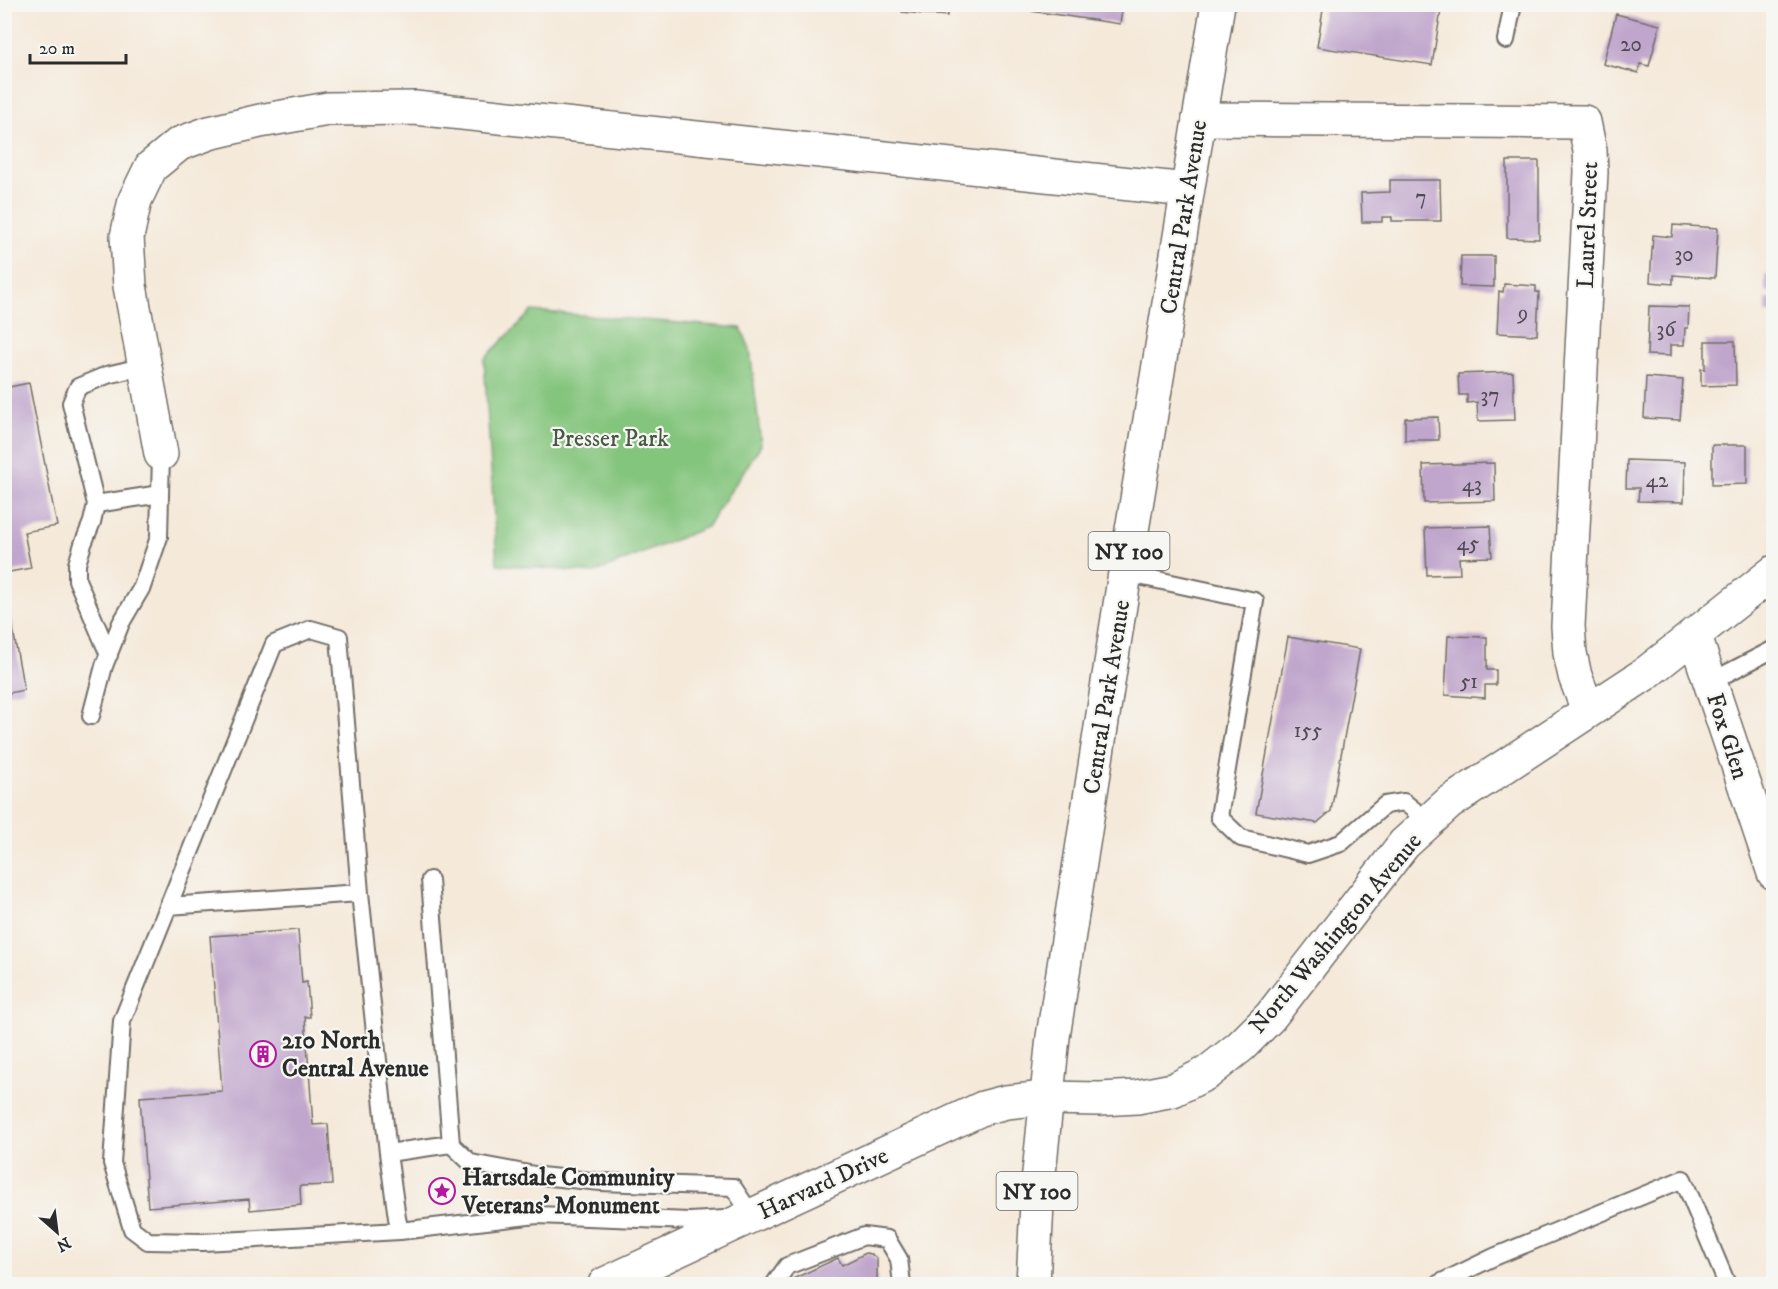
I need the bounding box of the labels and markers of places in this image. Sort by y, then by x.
place label: 210 North Central Avenue [282,1026,429,1084]
building icon: 210 North Central Avenue [248,1039,278,1069]
place label: Hartsdale Community Veterans' Monument [461,1163,675,1221]
place icon: Hartsdale Community Veterans' Monument [427,1176,457,1206]

